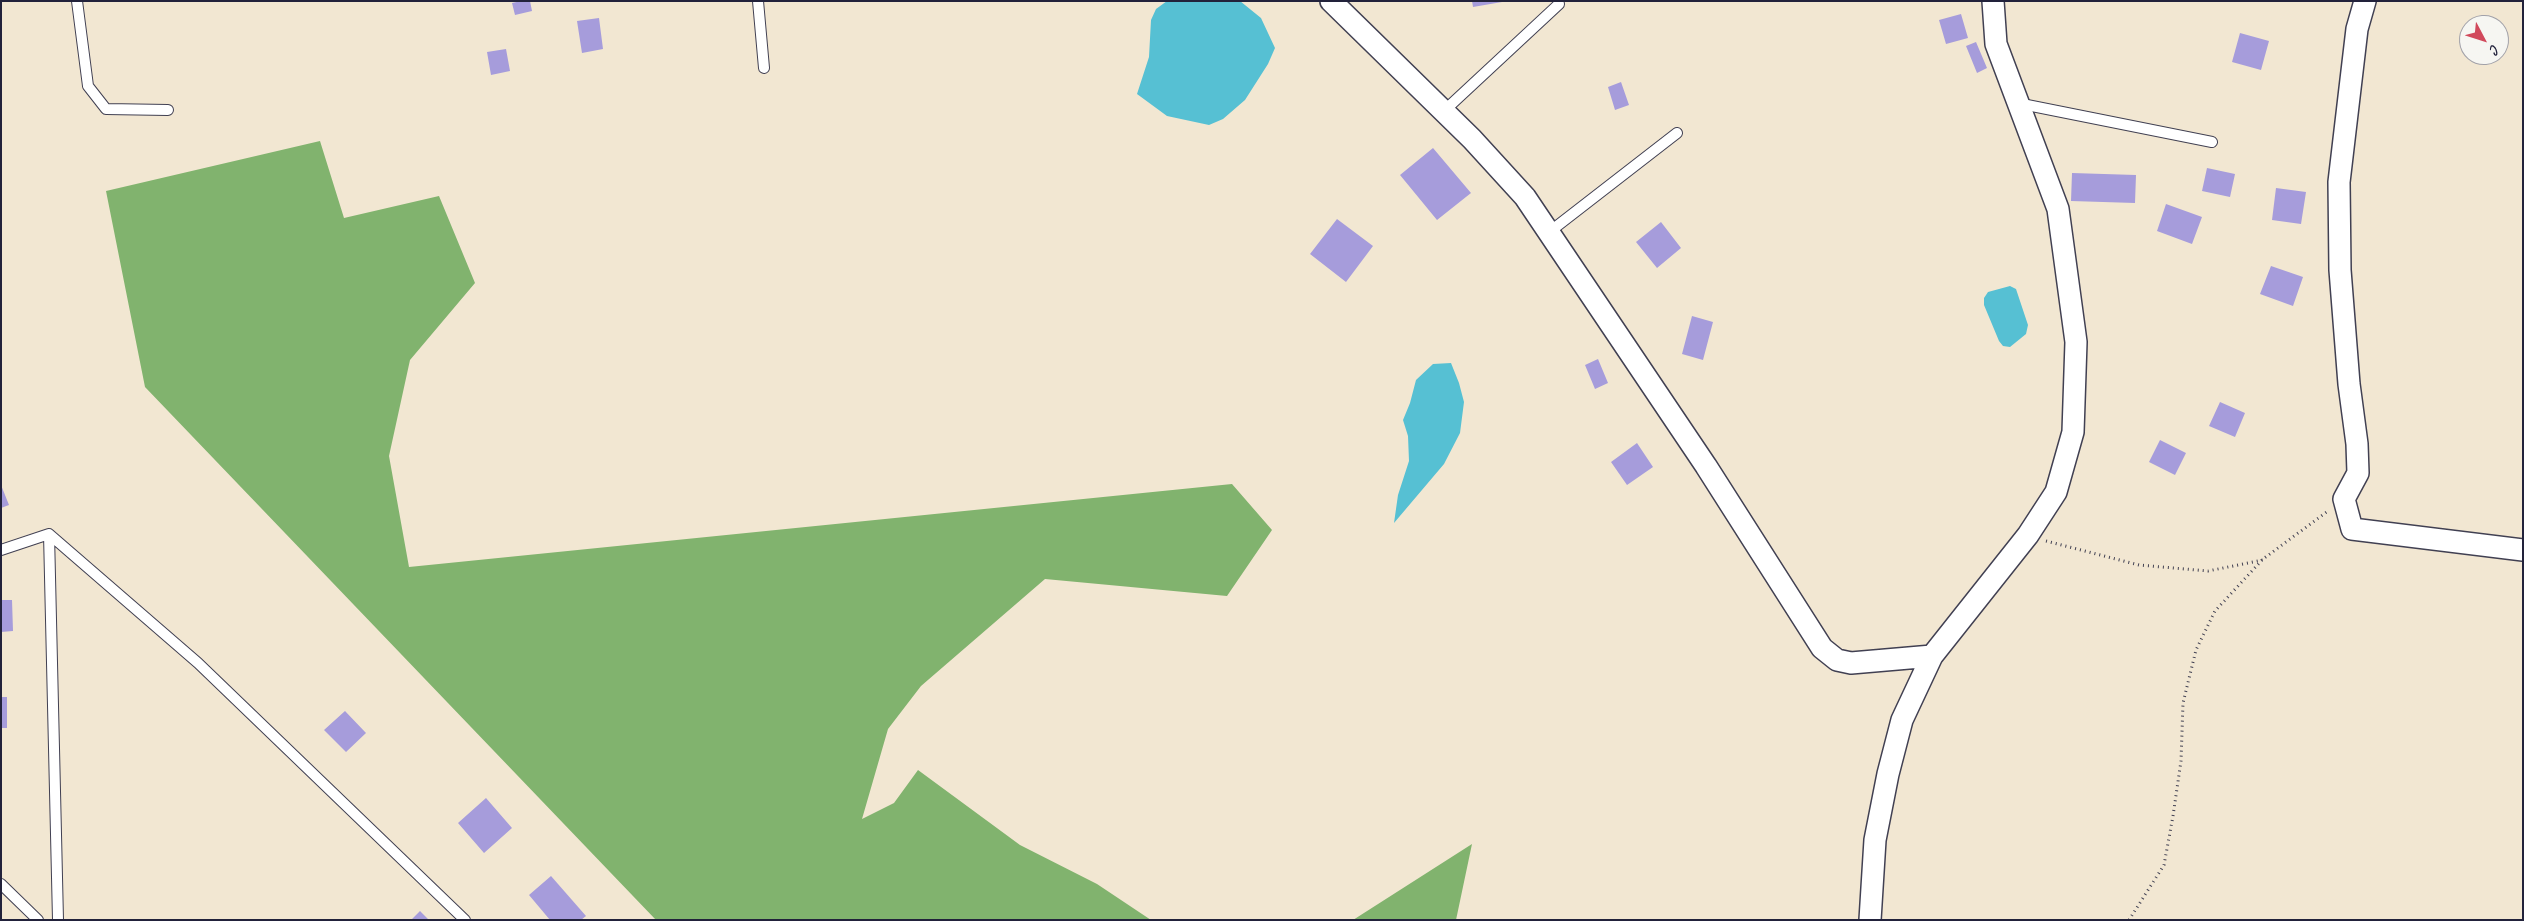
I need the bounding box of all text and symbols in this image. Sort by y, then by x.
north arrow [2459,15,2509,65]
text: С [2486,41,2504,57]

